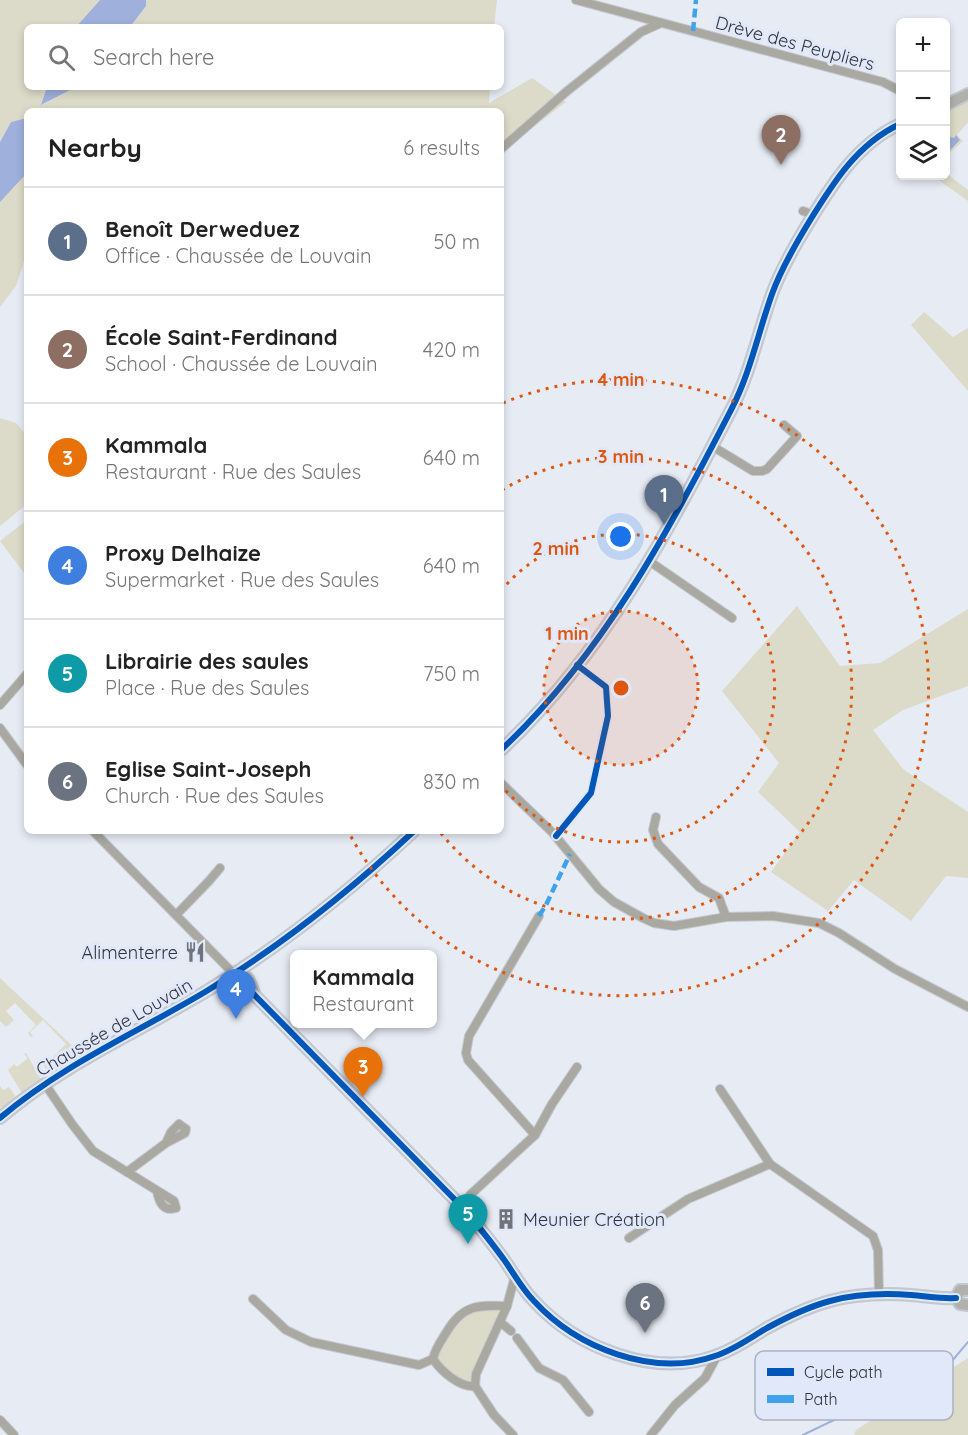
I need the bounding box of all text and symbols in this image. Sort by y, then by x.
street label: Drève des Peupliers [713,11,877,75]
map controls [896,18,950,180]
button: + [896,18,950,72]
search box [24,24,504,90]
icon: search [45,41,78,74]
text: Search here [93,43,214,71]
button: − [896,72,950,126]
pin: 2 [762,116,800,165]
button: layers [896,126,950,180]
text: Nearby [48,131,142,164]
text: 6 results [403,135,480,160]
text: Benoît Derweduez [105,215,300,243]
text: 1 [64,229,71,254]
text: 50 m [434,229,480,254]
text: Office · Chaussée de Louvain [105,243,371,268]
text: École Saint-Ferdinand [105,323,338,351]
text: 2 [62,337,73,362]
text: 420 m [423,337,480,362]
text: School · Chaussée de Louvain [105,351,378,376]
text: 4 min [597,368,645,391]
text: Kammala [105,431,207,459]
text: 3 [62,445,73,470]
text: 640 m [423,445,480,470]
text: 3 min [598,445,644,468]
text: Restaurant · Rue des Saules [105,459,361,484]
pin: 1 [644,476,684,525]
your location [606,522,635,551]
text: 2 min [533,537,579,560]
text: Proxy Delhaize [105,539,261,567]
text: 4 [62,553,73,578]
text: 640 m [423,553,480,578]
text: Supermarket · Rue des Saules [105,567,379,592]
text: 1 min [545,622,589,645]
text: Librairie des saules [105,647,309,675]
text: 5 [62,661,73,686]
text: 750 m [423,661,480,686]
text: Place · Rue des Saules [105,675,309,700]
centre of rings [611,678,631,698]
text: Eglise Saint-Joseph [105,755,311,783]
text: 6 [62,769,73,794]
text: 830 m [423,769,480,794]
text: Church · Rue des Saules [105,783,324,808]
restaurant icon: Alimenterre [183,940,207,964]
place label: Alimenterre [82,941,178,964]
popup [290,950,437,1028]
text: Kammala [312,963,415,991]
pin: 4 [216,970,256,1019]
street label: Chaussée de Louvain [32,973,196,1081]
text: Restaurant [312,991,414,1016]
pin: 3 [344,1048,382,1097]
pin: 5 [448,1194,488,1244]
building icon: Meunier Création [494,1207,518,1231]
place label: Meunier Création [523,1208,665,1231]
pin: 6 [626,1284,664,1333]
legend [755,1351,953,1420]
text: Cycle path [804,1362,883,1382]
text: Path [804,1389,838,1409]

